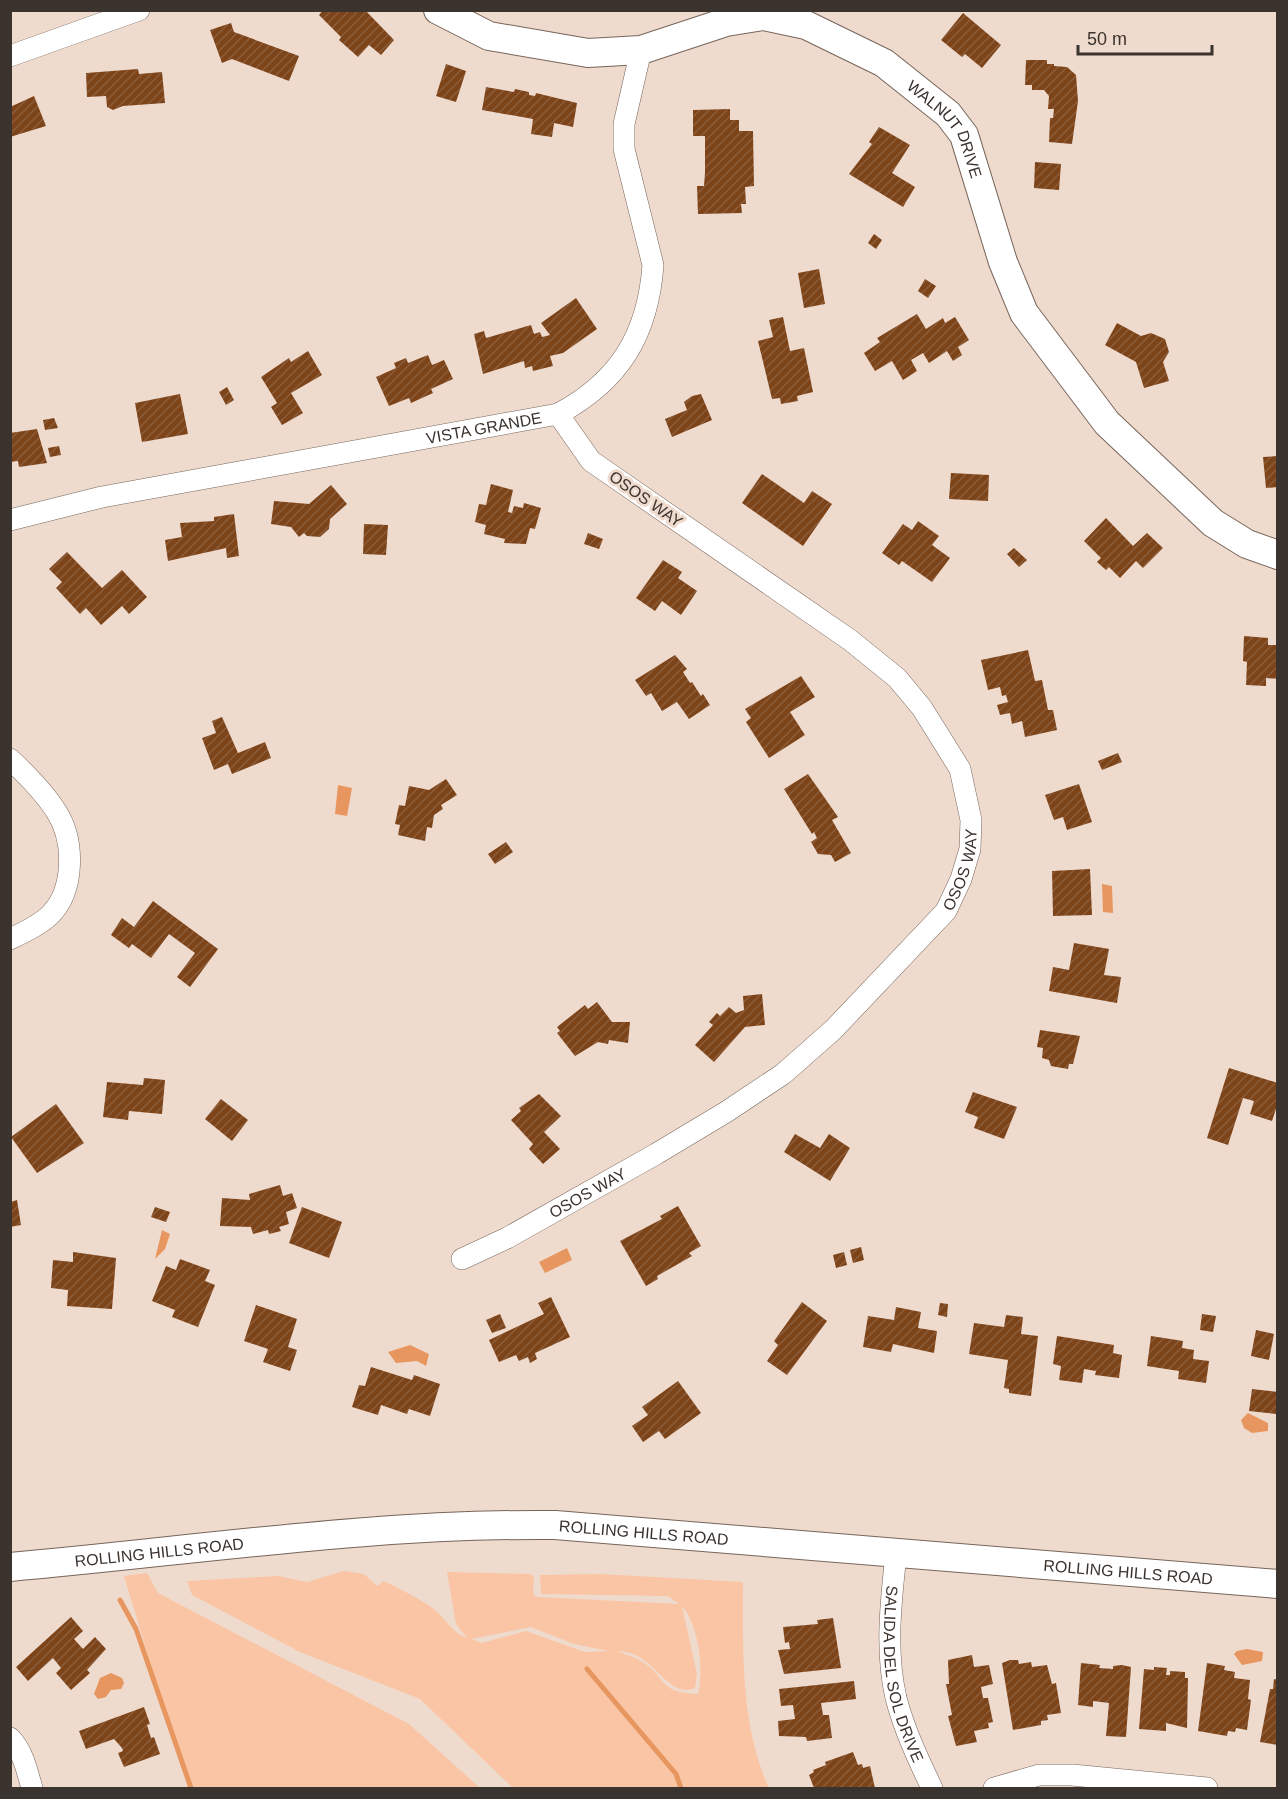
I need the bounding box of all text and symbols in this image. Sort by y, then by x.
scale bar [1078,18,1212,56]
text: 50 m [1087,29,1127,49]
street label: WALNUT DRIVE [904,77,985,180]
street label: VISTA GRANDE [425,409,543,446]
street label: OSOS WAY [606,468,686,531]
street label: OSOS WAY [939,828,979,913]
street label: OSOS WAY [546,1164,629,1221]
street label: ROLLING HILLS ROAD [558,1517,729,1548]
street label: ROLLING HILLS ROAD [74,1535,245,1569]
street label: ROLLING HILLS ROAD [1043,1556,1214,1587]
street label: SALIDA DEL SOL DRIVE [881,1585,927,1765]

